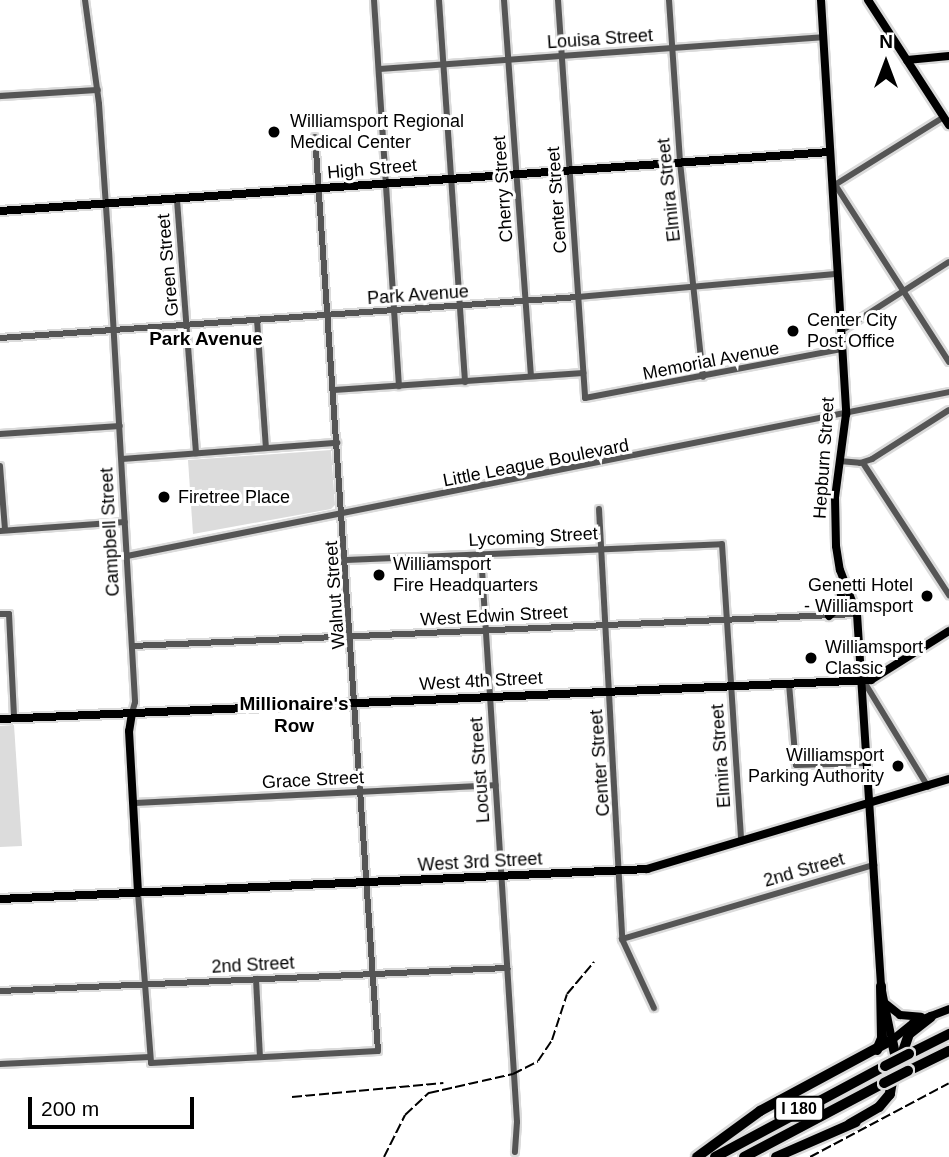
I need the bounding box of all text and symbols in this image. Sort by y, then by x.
street label: Louisa Street [546,25,654,53]
north arrow [851,28,921,98]
text: N [879,31,893,52]
place label: Williamsport Regional Medical Center [290,111,464,154]
marker: Williamsport Regional Medical Center [264,122,284,142]
street label: Cherry Street [488,135,518,243]
street label: Elmira Street [653,137,685,243]
street label: Center Street [542,146,572,254]
street label: High Street [326,154,418,184]
street label: Green Street [153,213,183,317]
street label: Park Avenue [366,281,470,309]
place label: Center City Post Office [807,310,897,352]
marker: Center City Post Office [785,323,801,339]
district label: Park Avenue [149,328,263,350]
street label: Memorial Avenue [640,337,782,385]
street label: Hepburn Street [809,396,839,520]
street label: Little League Boulevard [441,434,631,492]
street label: Campbell Street [96,467,124,597]
place label: Firetree Place [178,486,290,508]
marker: Firetree Place [156,489,172,505]
street label: Lycoming Street [468,523,598,551]
street label: Walnut Street [320,540,350,650]
place label: Williamsport Fire Headquarters [393,554,538,596]
marker: Williamsport Fire Headquarters [371,567,387,583]
place label: Genetti Hotel - Williamsport [804,575,913,618]
marker: Genetti Hotel - Williamsport [919,588,935,604]
street label: West Edwin Street [420,601,568,631]
place label: Williamsport Classic [825,637,923,680]
marker: Williamsport Classic [803,650,819,666]
street label: West 4th Street [419,667,543,695]
district label: Millionaire's Row [239,693,349,737]
street label: Elmira Street [707,703,735,809]
street label: Center Street [585,709,615,817]
street label: Locust Street [466,716,494,824]
place label: Williamsport Parking Authority [747,745,884,788]
marker: Williamsport Parking Authority [890,758,906,774]
street label: Grace Street [261,767,365,793]
street label: West 3rd Street [417,848,543,876]
street label: 2nd Street [761,848,847,892]
street label: 2nd Street [211,952,295,978]
scale bar [32,1084,198,1128]
road number: I 180 [773,1096,825,1121]
text: 200 m [41,1097,99,1120]

